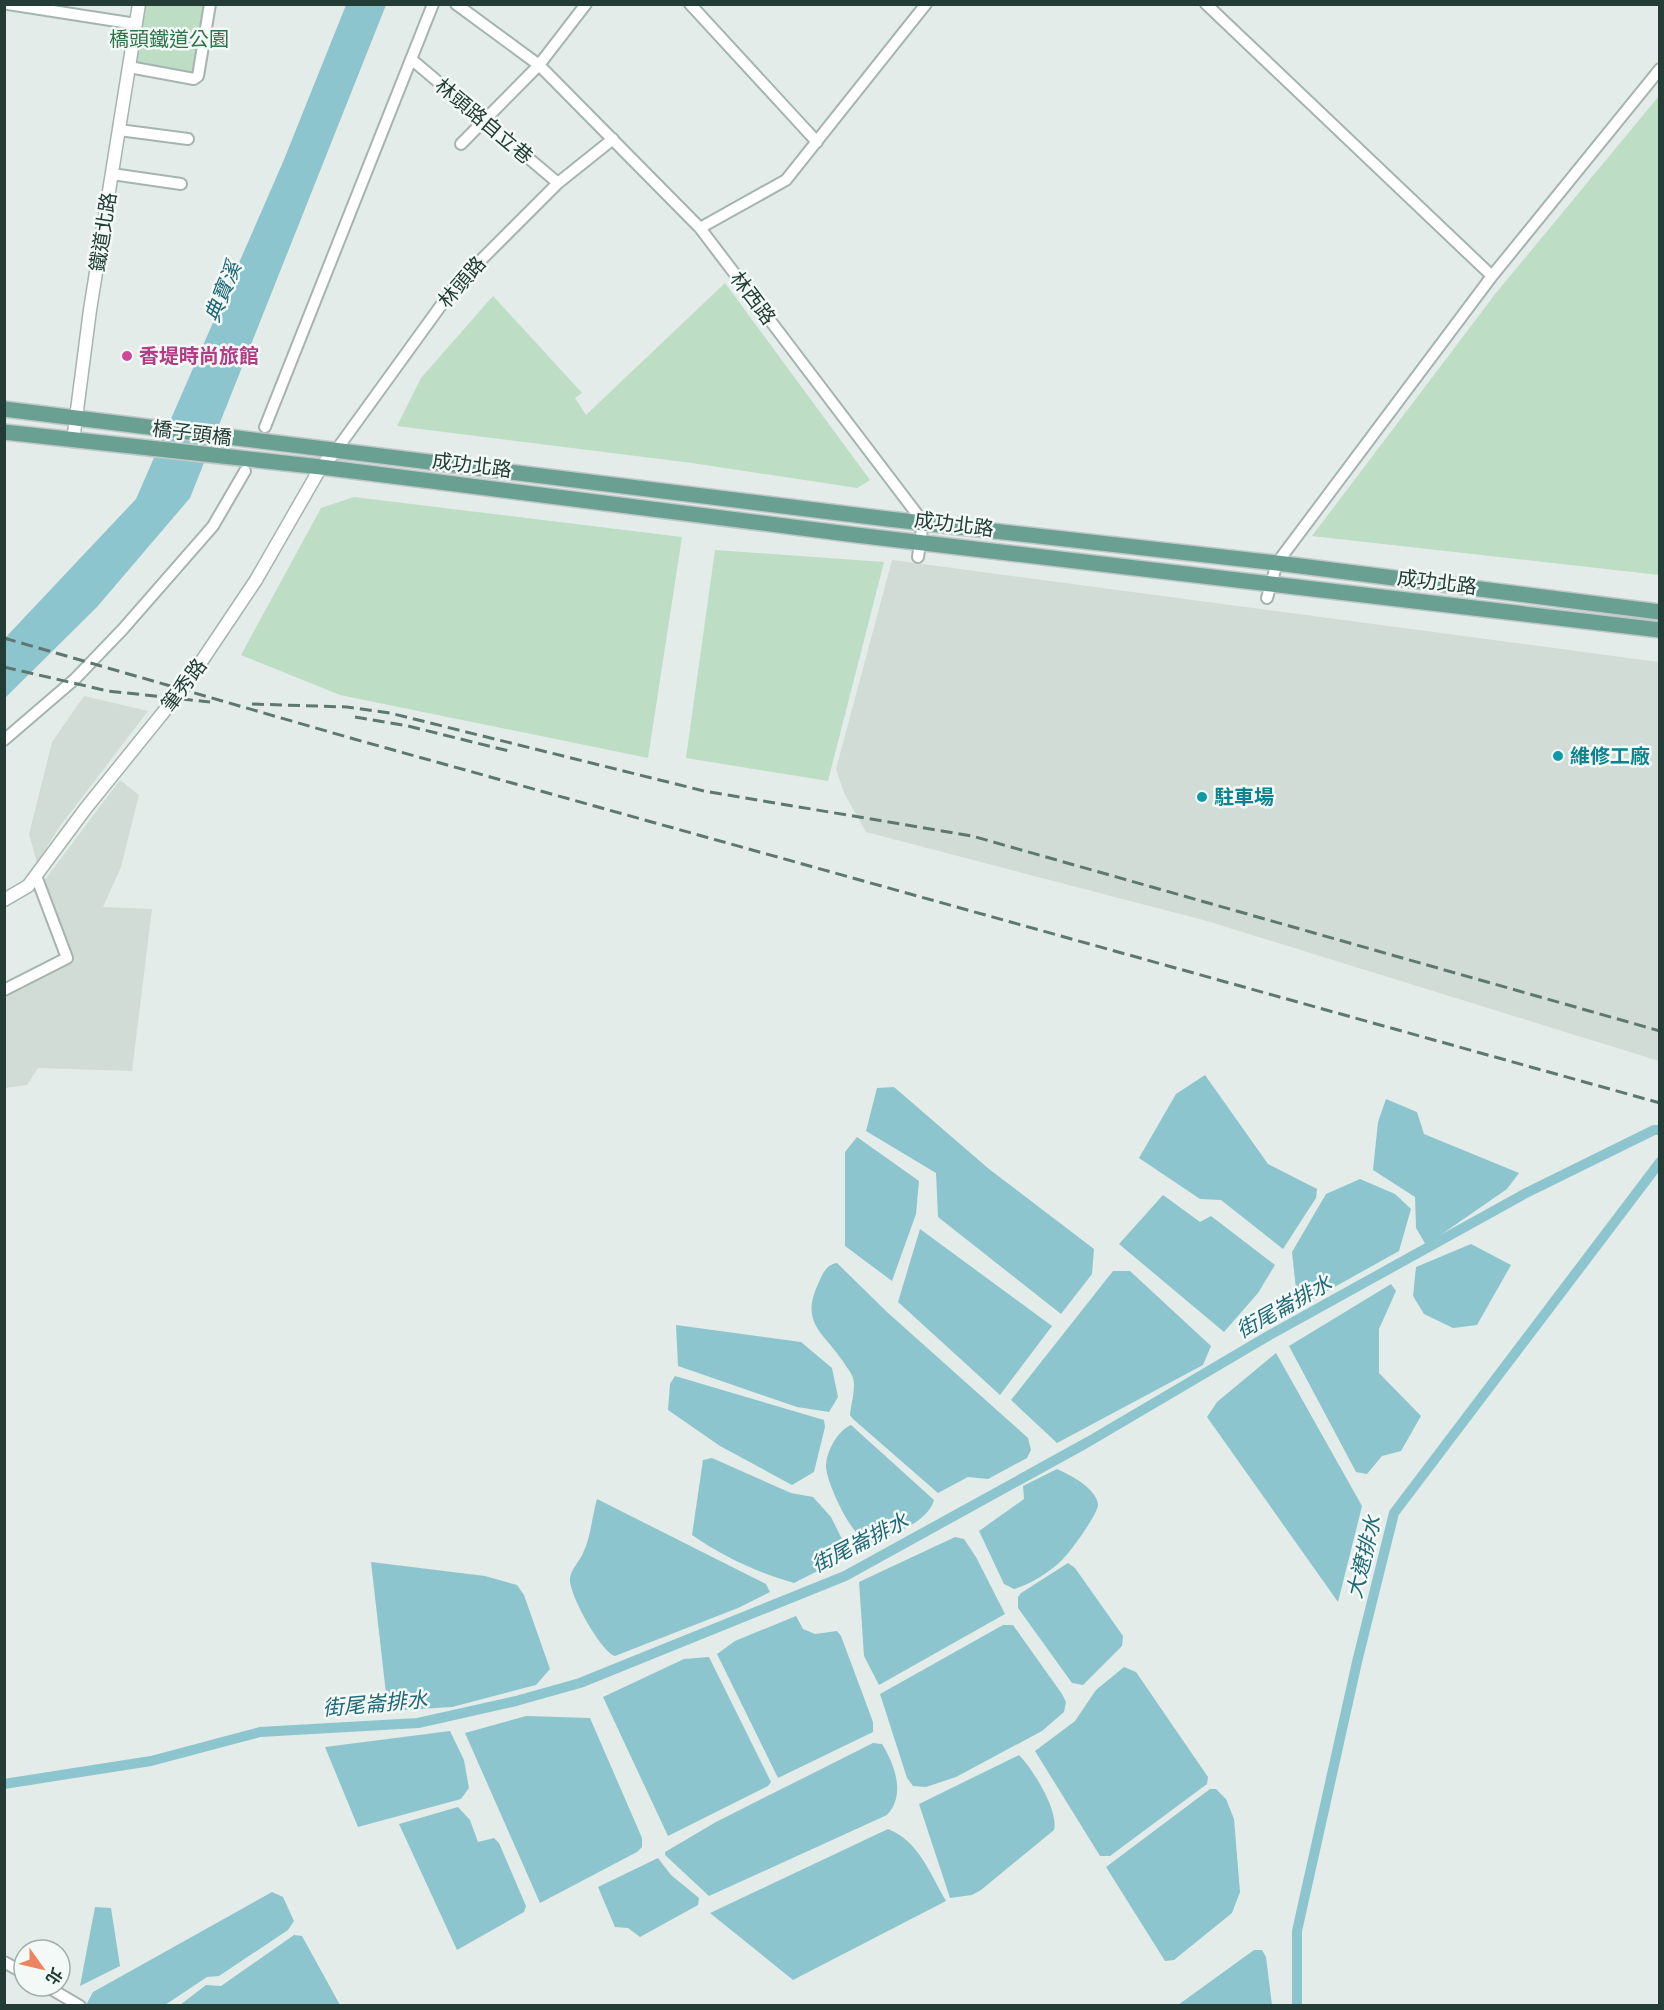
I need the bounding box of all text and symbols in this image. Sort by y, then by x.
park label: 橋頭鐵道公園 [109,26,229,52]
street label: 林頭路自立巷 [430,72,538,170]
street label: 鐵道北路 [84,190,122,274]
street label: 林頭路 [433,251,491,313]
water label: 典寶溪 [198,255,248,326]
street label: 林西路 [725,266,781,330]
place label: 香堤時尚旅館 [139,343,259,369]
marker: 香堤時尚旅館 [120,349,134,363]
street label: 橋子頭橋 [151,415,233,451]
street label: 成功北路 [431,447,513,483]
street label: 成功北路 [913,506,995,542]
street label: 成功北路 [1396,564,1478,600]
street label: 筆秀路 [156,653,212,717]
place label: 維修工廠 [1570,743,1650,769]
marker: 維修工廠 [1551,749,1565,763]
place label: 駐車場 [1214,784,1274,810]
marker: 駐車場 [1195,790,1209,804]
water label: 街尾崙排水 [1231,1269,1337,1344]
water label: 街尾崙排水 [807,1506,914,1578]
water label: 大遼排水 [1340,1512,1387,1601]
water label: 街尾崙排水 [321,1685,429,1722]
north arrow [12,1938,72,1998]
text: 北 [41,1964,67,1989]

